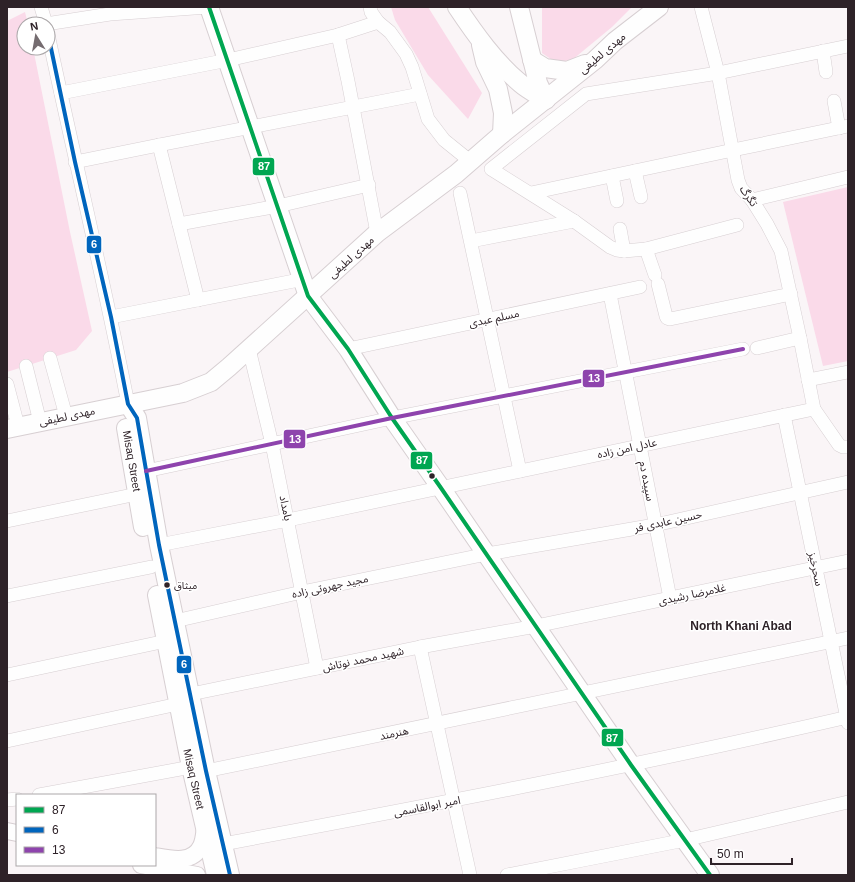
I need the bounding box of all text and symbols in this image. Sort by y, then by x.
north arrow [16,16,56,56]
text: N [29,20,39,33]
street label: مهدی لطیفی [576,30,629,77]
line badge: 87 [252,157,275,176]
text: 87 [258,160,270,172]
street label: تگرگ [737,183,760,209]
street label: مهدی لطیفی [326,233,377,281]
line badge: 6 [86,235,102,254]
text: 6 [91,238,97,250]
street label: مسلم عبدی [468,307,521,332]
line badge: 13 [582,369,605,388]
text: 13 [588,372,600,384]
street label: مهدی لطیفی [38,404,97,429]
line badge: 13 [283,429,306,449]
street label: Misaq Street [121,430,143,492]
text: 13 [289,433,301,445]
street label: عادل امن زاده [596,436,658,461]
line badge: 87 [410,451,433,470]
text: 87 [416,454,428,466]
street label: سپیده دم [635,460,657,503]
unlabelled marker [427,471,437,481]
street label: بامداد [276,494,295,522]
street label: حسین عابدی‌ فر [632,508,704,535]
street label: سحرخیز [805,550,826,588]
street label: مجید جهروتی زاده [291,572,370,601]
marker: میثاق [162,580,172,590]
place label: میثاق [174,580,197,591]
street label: غلامرضا رشیدی [657,581,728,608]
district label: North Khani Abad [690,619,792,633]
street label: شهید محمد نوتاش [321,644,406,675]
line badge: 6 [176,655,192,674]
text: 6 [181,658,187,670]
street label: هنرمند [378,724,410,743]
line badge: 87 [601,728,624,747]
text: 87 [606,732,618,744]
street label: Misaq Street [181,748,207,810]
legend [16,794,156,866]
street label: امیر ابوالقاسمی [393,794,462,819]
text: 87 [52,803,66,817]
text: 6 [52,823,59,837]
scale bar [711,840,792,866]
text: 13 [52,843,66,857]
text: 50 m [717,847,744,861]

